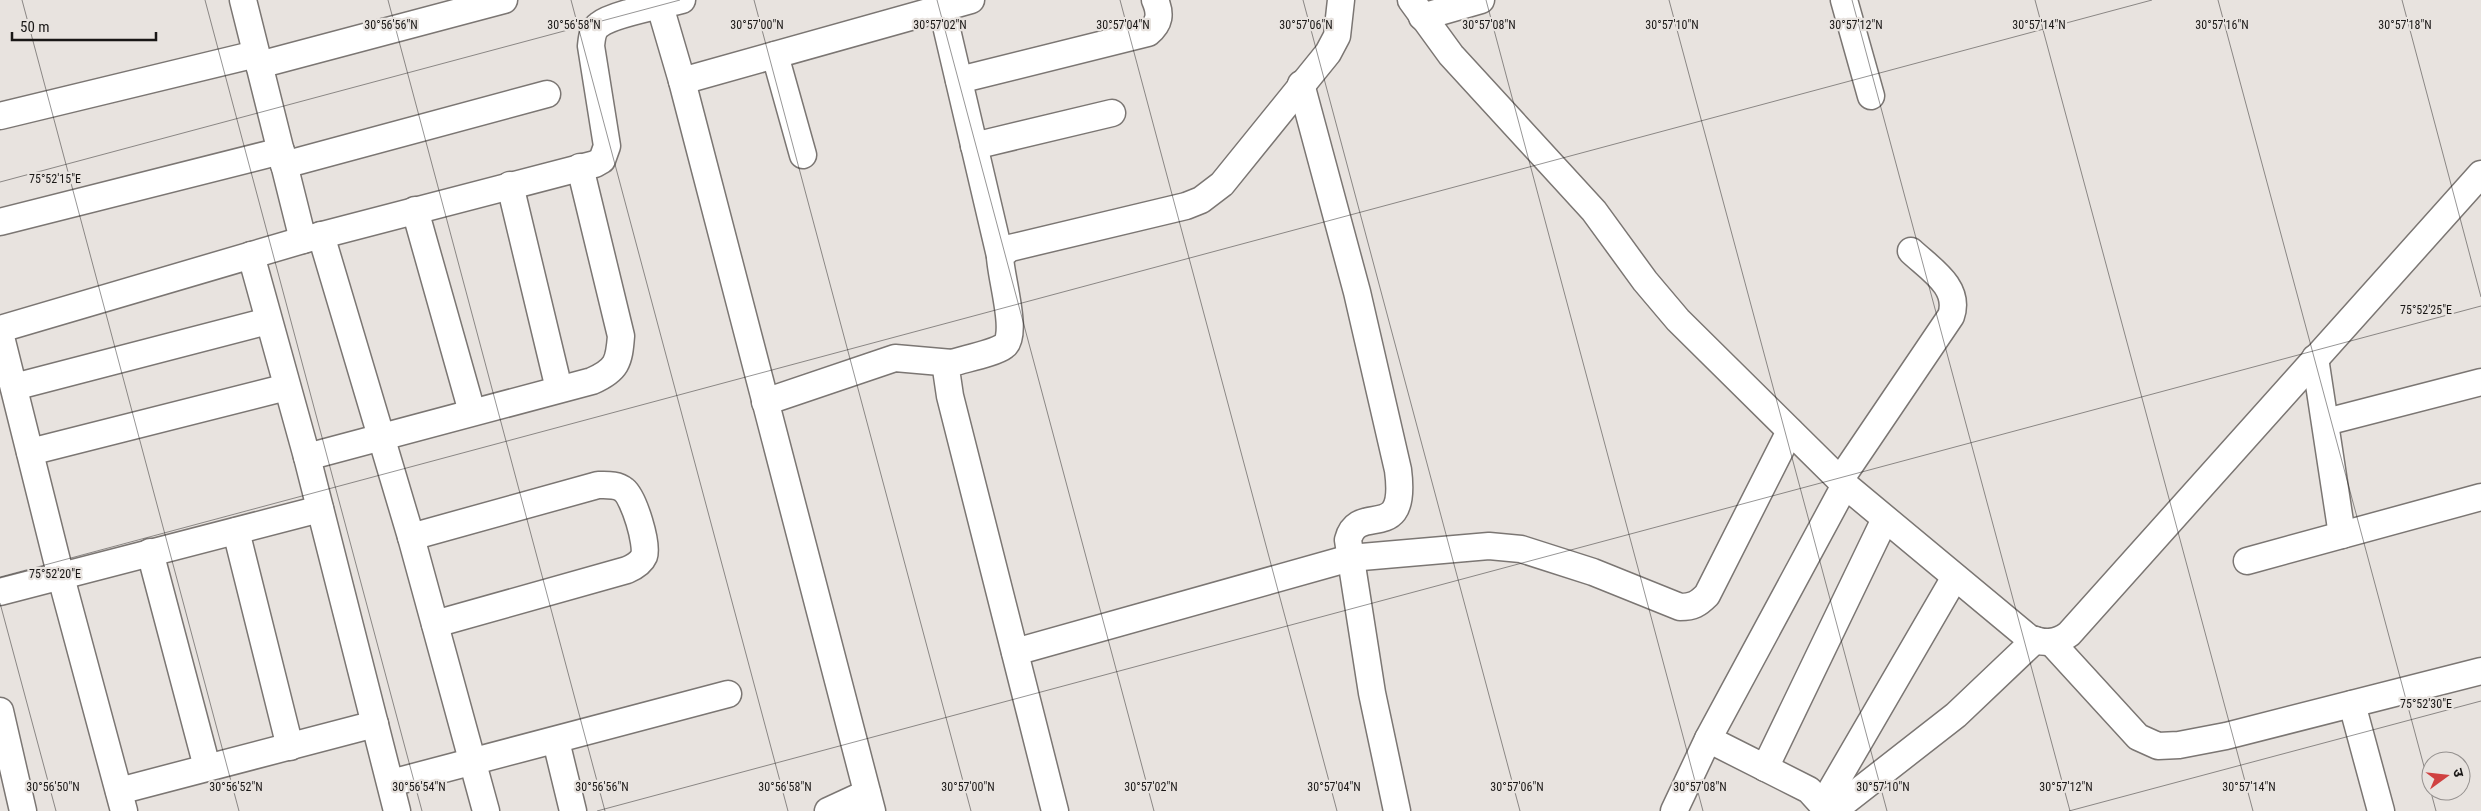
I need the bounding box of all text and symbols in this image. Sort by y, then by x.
scale bar [12,10,156,42]
text: 50 m [20,18,50,36]
text: 30°56'56"N [364,18,418,32]
text: 30°56'58"N [547,18,601,32]
text: 30°57'00"N [730,18,784,32]
text: 30°57'02"N [913,18,967,32]
text: 30°57'04"N [1096,18,1150,32]
text: 30°57'06"N [1279,18,1333,32]
text: 30°57'08"N [1462,18,1516,32]
text: 30°57'10"N [1645,18,1699,32]
text: 30°57'12"N [1829,18,1883,32]
text: 30°57'14"N [2012,18,2066,32]
text: 30°57'16"N [2195,18,2249,32]
text: 30°57'18"N [2378,18,2432,32]
text: 75°52'15"E [29,172,81,186]
text: 75°52'25"E [2400,303,2452,317]
text: 75°52'20"E [29,567,81,581]
text: 75°52'30"E [2400,697,2452,711]
north arrow [2421,751,2471,801]
text: उ [2450,767,2468,779]
text: 30°56'50"N [26,780,80,794]
text: 30°56'52"N [209,780,263,794]
text: 30°56'54"N [392,780,446,794]
text: 30°56'56"N [575,780,629,794]
text: 30°56'58"N [758,780,812,794]
text: 30°57'00"N [941,780,995,794]
text: 30°57'02"N [1124,780,1178,794]
text: 30°57'04"N [1307,780,1361,794]
text: 30°57'06"N [1490,780,1544,794]
text: 30°57'08"N [1673,780,1727,794]
text: 30°57'10"N [1856,780,1910,794]
text: 30°57'12"N [2039,780,2093,794]
text: 30°57'14"N [2222,780,2276,794]

